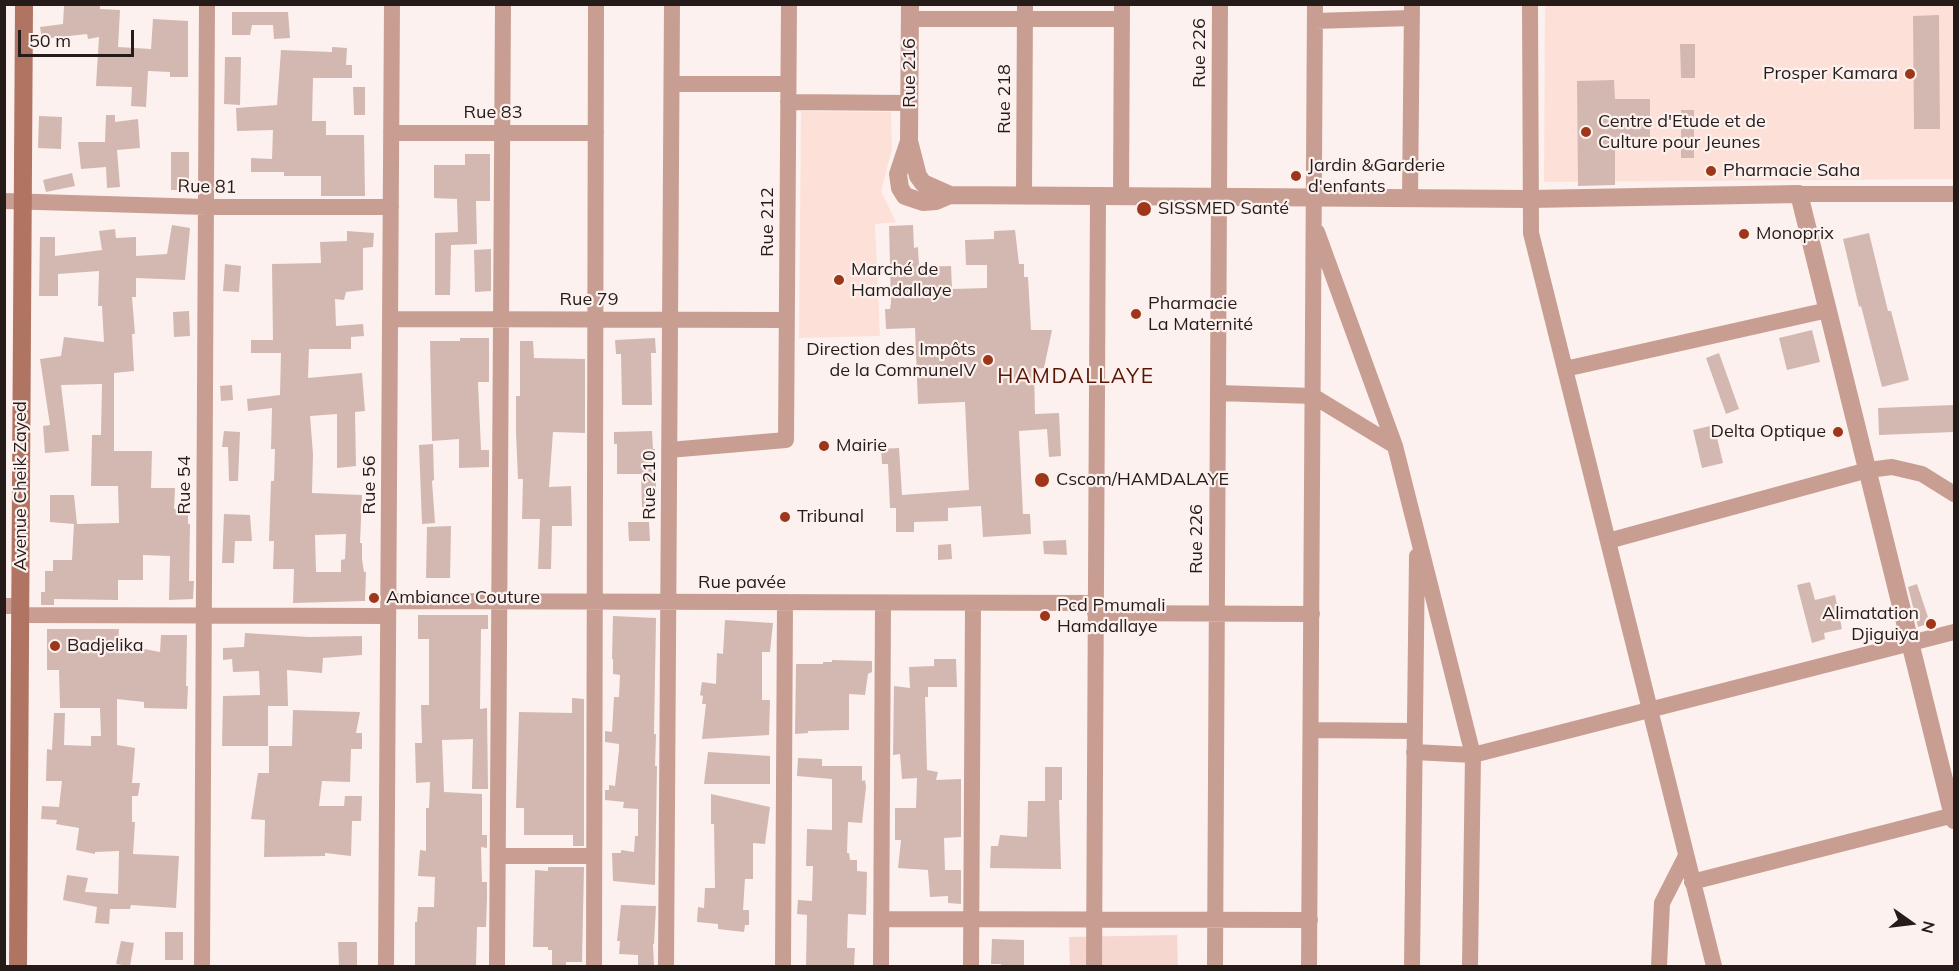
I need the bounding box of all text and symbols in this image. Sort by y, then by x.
scale bar [21,18,136,56]
street label: Rue 226 [1189,18,1211,88]
text: 50 m [29,29,71,52]
street label: Rue 216 [899,38,921,108]
place label: Prosper Kamara [1763,63,1898,85]
street label: Rue 218 [994,64,1016,134]
marker: Prosper Kamara [1903,67,1917,81]
street label: Rue 83 [464,102,522,124]
place label: Centre d'Etude et de Culture pour Jeunes [1598,111,1766,154]
marker: Centre d'Etude et de Culture pour Jeunes [1579,125,1593,139]
place label: Jardin &Garderie d'enfants [1308,155,1445,198]
place label: Pharmacie Saha [1723,160,1860,182]
marker: Pharmacie Saha [1704,164,1718,178]
marker: Jardin &Garderie d'enfants [1289,169,1303,183]
street label: Rue 81 [177,176,237,198]
street label: Rue 212 [757,187,779,257]
place label: SISSMED Santé [1158,198,1289,220]
marker: SISSMED Santé [1135,200,1153,218]
place label: Monoprix [1756,223,1834,245]
marker: Monoprix [1737,227,1751,241]
place label: Marché de Hamdallaye [851,259,951,302]
marker: Marché de Hamdallaye [832,273,846,287]
street label: Rue 79 [560,289,618,311]
place label: Pharmacie La Maternité [1148,293,1253,336]
marker: Pharmacie La Maternité [1129,307,1143,321]
place label: Direction des Impôts de la CommuneIV [806,339,976,382]
marker: Direction des Impôts de la CommuneIV [981,353,995,367]
district label: HAMDALLAYE [997,364,1155,390]
street label: Avenue Cheik Zayed [10,401,32,571]
place label: Delta Optique [1711,421,1826,443]
marker: Delta Optique [1831,425,1845,439]
place label: Mairie [836,435,887,457]
marker: Mairie [817,439,831,453]
street label: Rue 210 [639,450,661,520]
street label: Rue 54 [174,456,196,514]
street label: Rue 56 [359,456,381,514]
place label: Cscom/HAMDALAYE [1056,469,1229,491]
marker: Cscom/HAMDALAYE [1033,471,1051,489]
street label: Rue 226 [1186,504,1208,574]
place label: Tribunal [797,506,864,528]
marker: Tribunal [778,510,792,524]
street label: Rue pavée [698,572,786,594]
place label: Ambiance Couture [386,587,540,609]
marker: Ambiance Couture [367,591,381,605]
place label: Pcd Pmumali Hamdallaye [1057,595,1165,638]
place label: Alimatation Djiguiya [1822,603,1919,646]
marker: Pcd Pmumali Hamdallaye [1038,609,1052,623]
marker: Alimatation Djiguiya [1924,617,1938,631]
place label: Badjelika [67,635,143,657]
marker: Badjelika [48,639,62,653]
north arrow [1881,893,1941,953]
text: N [1917,919,1940,936]

